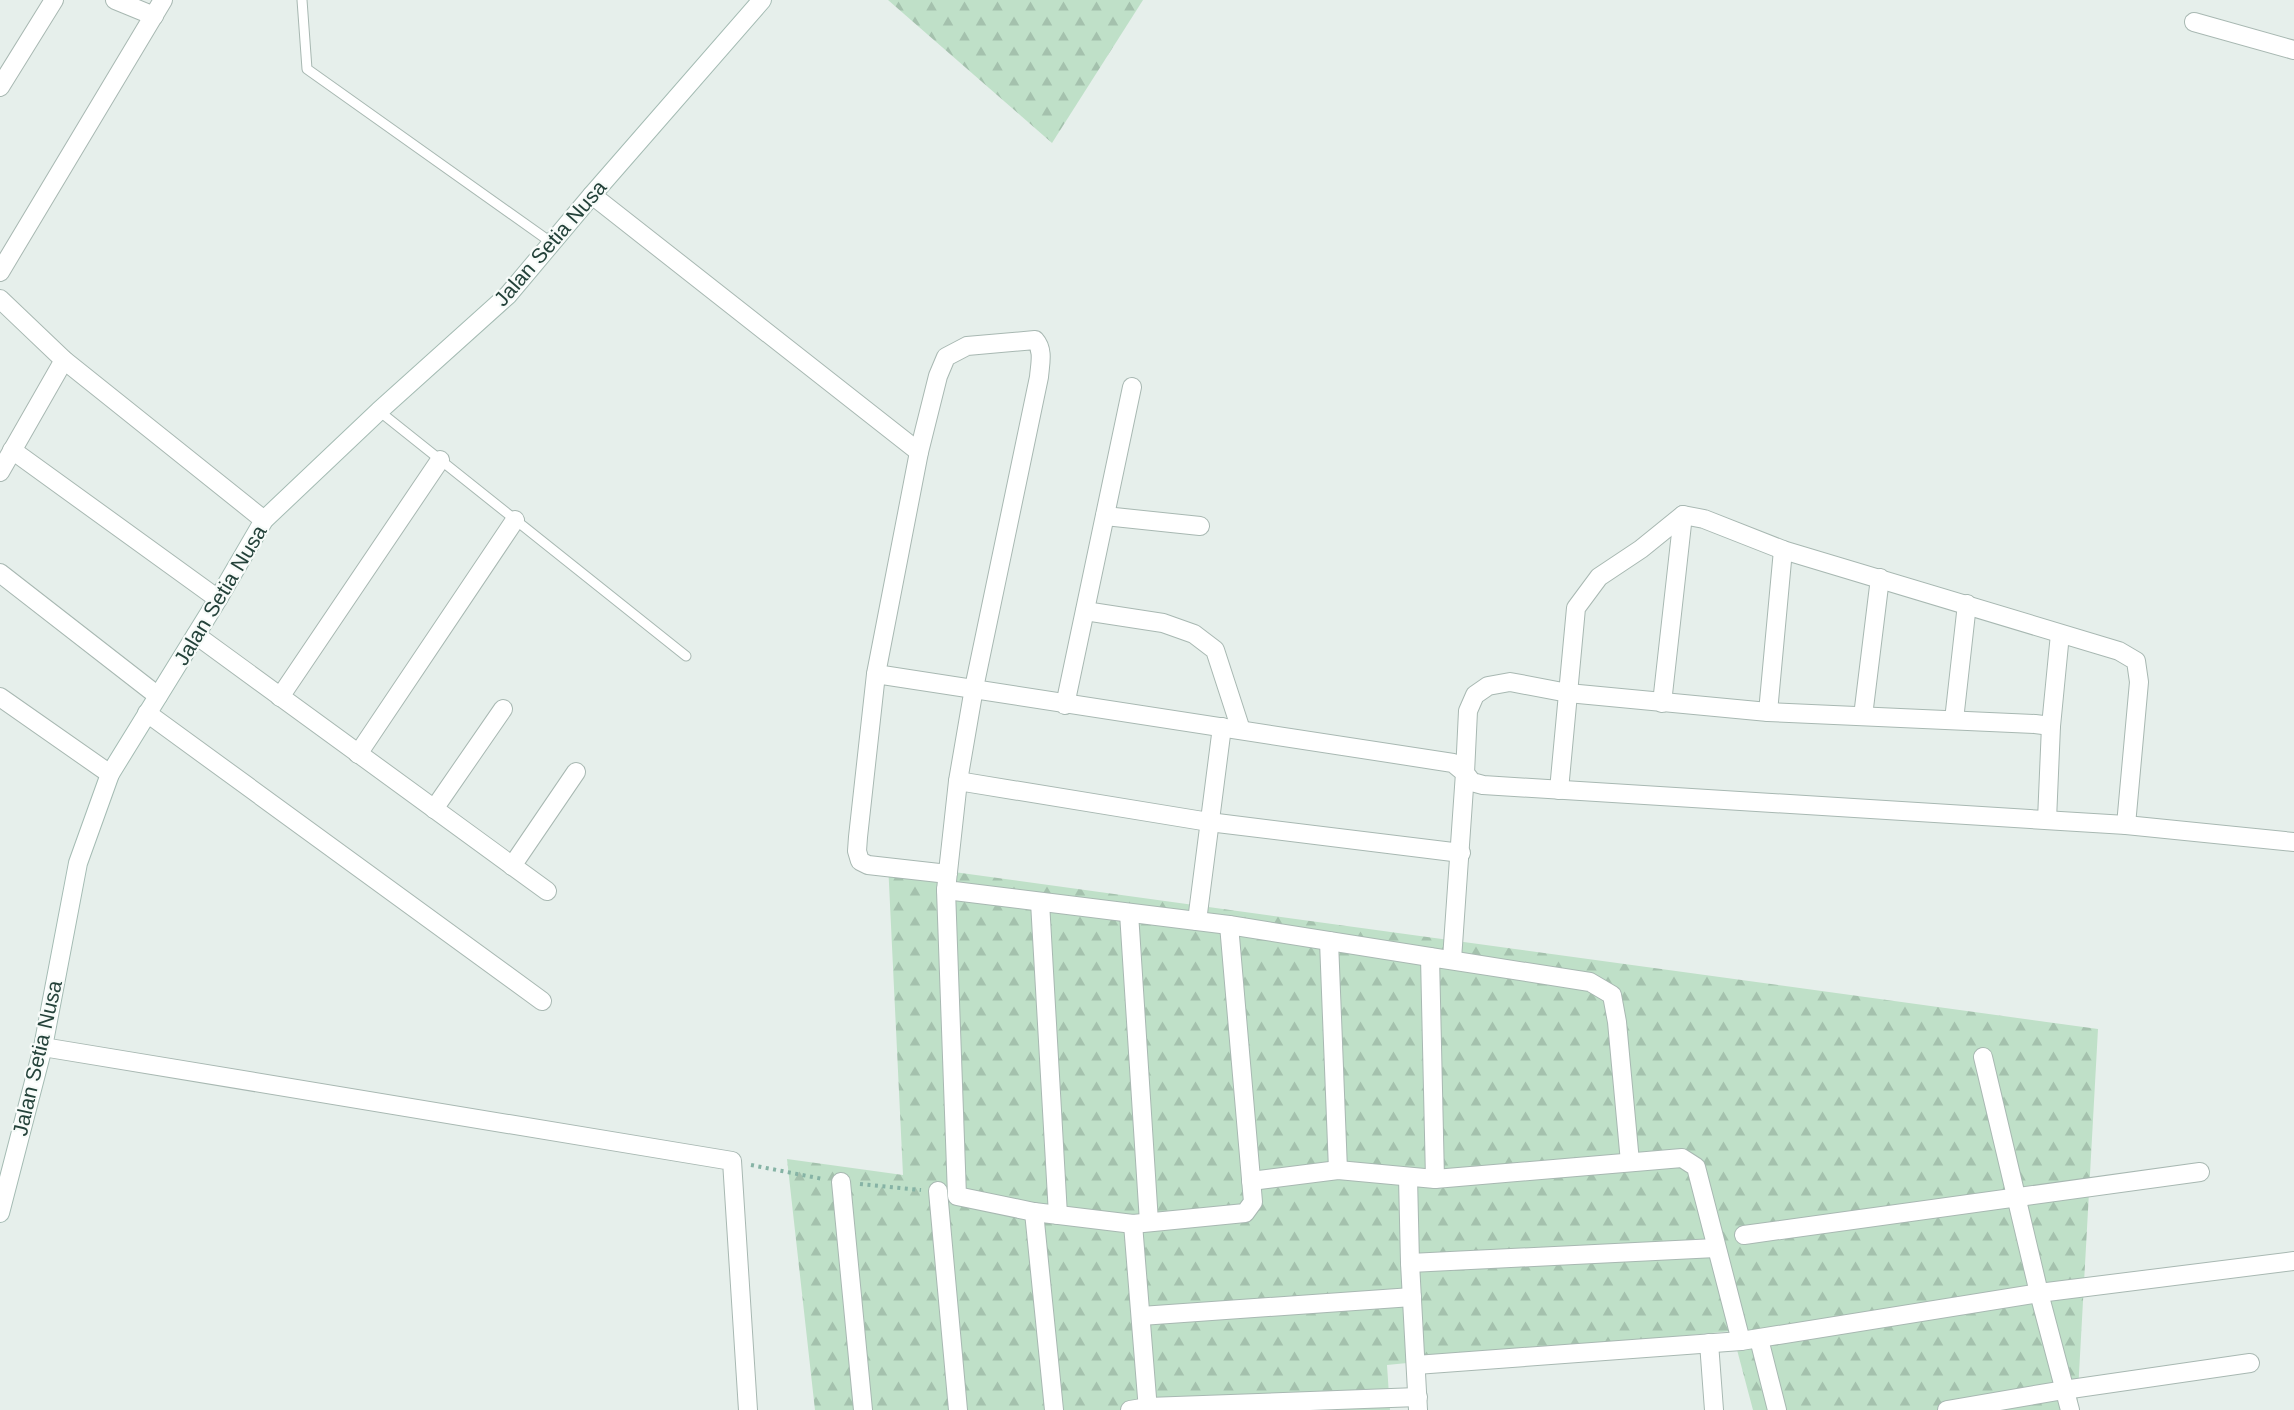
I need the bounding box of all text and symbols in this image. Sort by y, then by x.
street label: Jalan Setia Nusa [489,175,611,310]
street label: Jalan Setia Nusa [169,521,271,669]
street label: Jalan Setia Nusa [8,978,66,1138]

